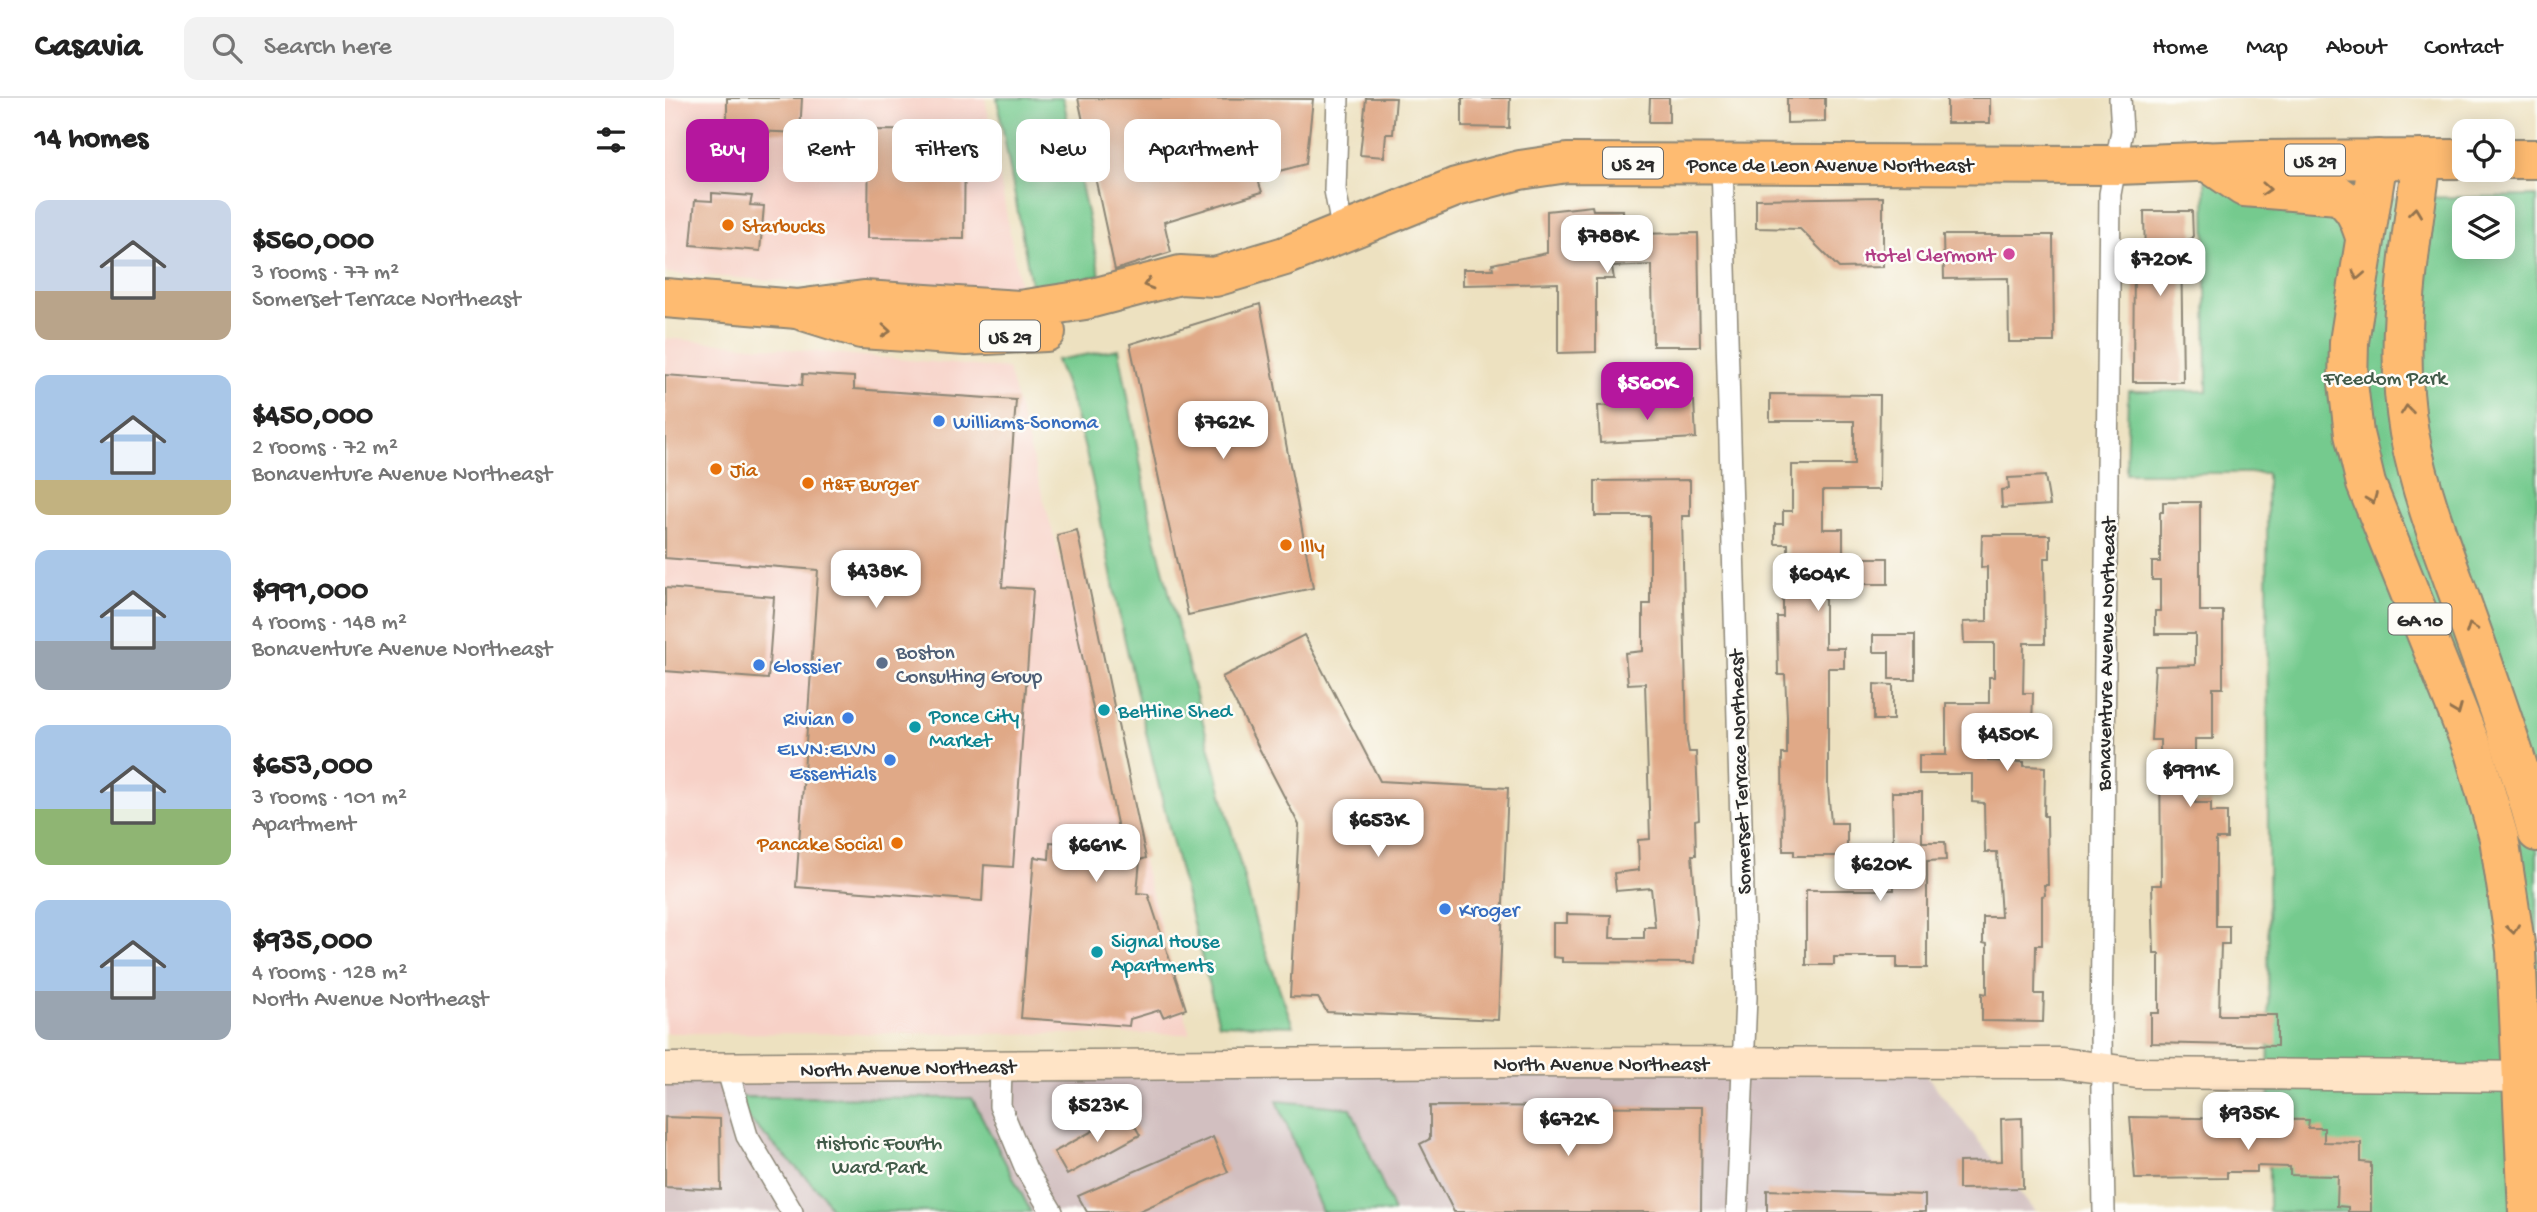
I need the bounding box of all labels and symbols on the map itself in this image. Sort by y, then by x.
road number: US 29 [2285,144,2345,176]
road number: US 29 [1603,148,1663,178]
street label: Ponce de Leon Avenue Northeast [1686,155,1976,180]
one-way arrow [2261,181,2272,196]
one-way arrow [2407,206,2422,218]
place label: Starbucks [742,216,826,241]
pin: $788K [1558,216,1656,275]
marker: Starbucks [720,217,736,233]
pin: $720K [2111,238,2209,298]
place label: Hotel Clermont [1864,245,1997,270]
marker: Hotel Clermont [2001,246,2017,262]
one-way arrow [2351,269,2366,281]
one-way arrow [1142,275,1154,290]
road number: US 29 [980,320,1040,352]
one-way arrow [881,323,892,338]
pin: $560K [1598,362,1696,422]
park label: Freedom Park [2323,368,2449,393]
pin: $762K [1174,402,1272,461]
one-way arrow [2400,404,2415,415]
place label: Williams-Sonoma [953,412,1100,437]
marker: Williams-Sonoma [931,413,947,429]
place label: Jia [730,460,759,485]
marker: Jia [708,461,724,477]
place label: H&F Burger [822,474,919,499]
marker: H&F Burger [800,475,816,491]
one-way arrow [2363,492,2377,504]
street label: Bonaventure Avenue Northeast [2094,515,2123,792]
place label: Illy [1300,536,1325,561]
marker: Illy [1278,537,1294,553]
pin: $438K [827,550,925,610]
pin: $604K [1769,554,1867,613]
road number: GA 10 [2389,604,2451,634]
one-way arrow [2465,622,2479,634]
place label: Boston Consulting Group [895,642,1043,691]
street label: Somerset Terrace Northeast [1726,647,1759,895]
marker: Boston Consulting Group [874,655,890,671]
place label: Glossier [773,656,842,681]
marker: Glossier [751,657,767,673]
place label: Beltline Shed [1117,701,1234,726]
marker: Beltline Shed [1096,702,1112,718]
one-way arrow [2448,703,2462,715]
place label: Ponce City Market [928,706,1019,755]
place label: Rivian [783,709,834,734]
marker: Rivian [840,710,856,726]
pin: $450K [1958,714,2056,773]
marker: Ponce City Market [907,719,923,735]
place label: ELVN:ELVN Essentials [777,739,877,788]
pin: $991K [2141,750,2239,809]
marker: ELVN:ELVN Essentials [882,752,898,768]
pin: $653K [1329,800,1427,859]
pin: $661K [1047,824,1145,884]
place label: Pancake Social [756,834,883,859]
marker: Pancake Social [889,835,905,851]
pin: $620K [1831,844,1929,903]
place label: Kroger [1459,900,1521,925]
marker: Kroger [1437,901,1453,917]
one-way arrow [2506,923,2521,935]
place label: Signal House Apartments [1111,931,1221,980]
marker: Signal House Apartments [1089,944,1105,960]
street label: North Avenue Northeast [1493,1054,1711,1079]
street label: North Avenue Northeast [800,1056,1019,1085]
pin: $523K [1048,1084,1146,1144]
pin: $935K [2199,1093,2297,1152]
pin: $672K [1519,1098,1617,1158]
park label: Historic Fourth Ward Park [816,1133,942,1182]

